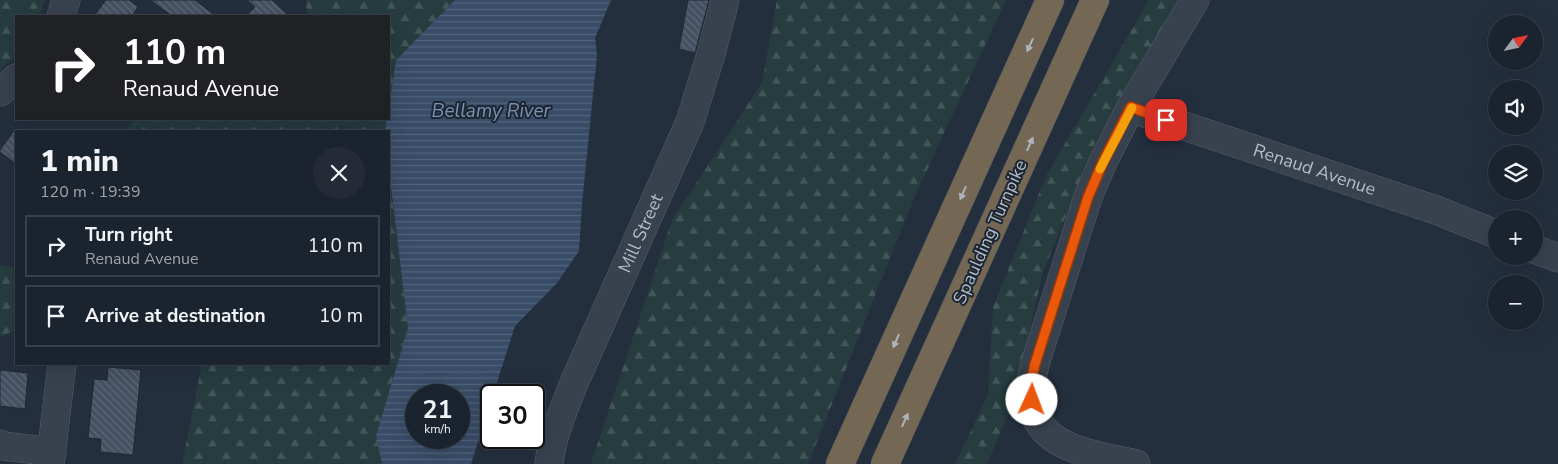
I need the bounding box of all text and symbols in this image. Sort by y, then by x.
north arrow [1488,15,1542,70]
map controls [1488,15,1543,330]
text: 110 m [123,29,226,76]
icon: right [40,35,105,100]
one-way arrow [1025,38,1033,52]
text: Renaud Avenue [123,74,279,104]
button: sound [1488,80,1543,135]
water label: Bellamy River [432,98,552,124]
pin [1145,99,1187,141]
icon: arrive [1152,106,1180,134]
one-way arrow [1026,137,1034,151]
street label: Renaud Avenue [1250,138,1379,201]
text: 1 min [40,141,119,182]
button: layers [1488,145,1543,200]
button: close [313,147,365,199]
street label: Spaulding Turnpike [947,156,1033,308]
text: 120 m · 19:39 [40,181,141,203]
one-way arrow [959,186,967,200]
street label: Mill Street [613,189,669,276]
button: + [1488,210,1543,265]
text: Turn right [85,222,172,248]
icon: right [42,232,70,260]
text: 110 m [308,233,363,259]
text: Renaud Avenue [85,248,198,270]
button: − [1488,275,1543,330]
icon: arrive [42,302,70,330]
text: Arrive at destination [85,303,266,329]
text: 10 m [319,303,363,329]
one-way arrow [892,334,900,348]
position arrow [1005,373,1057,425]
speed limit sign: 30 [480,384,545,449]
text: 21 [422,393,453,427]
one-way arrow [902,413,910,427]
text: km/h [424,421,451,437]

